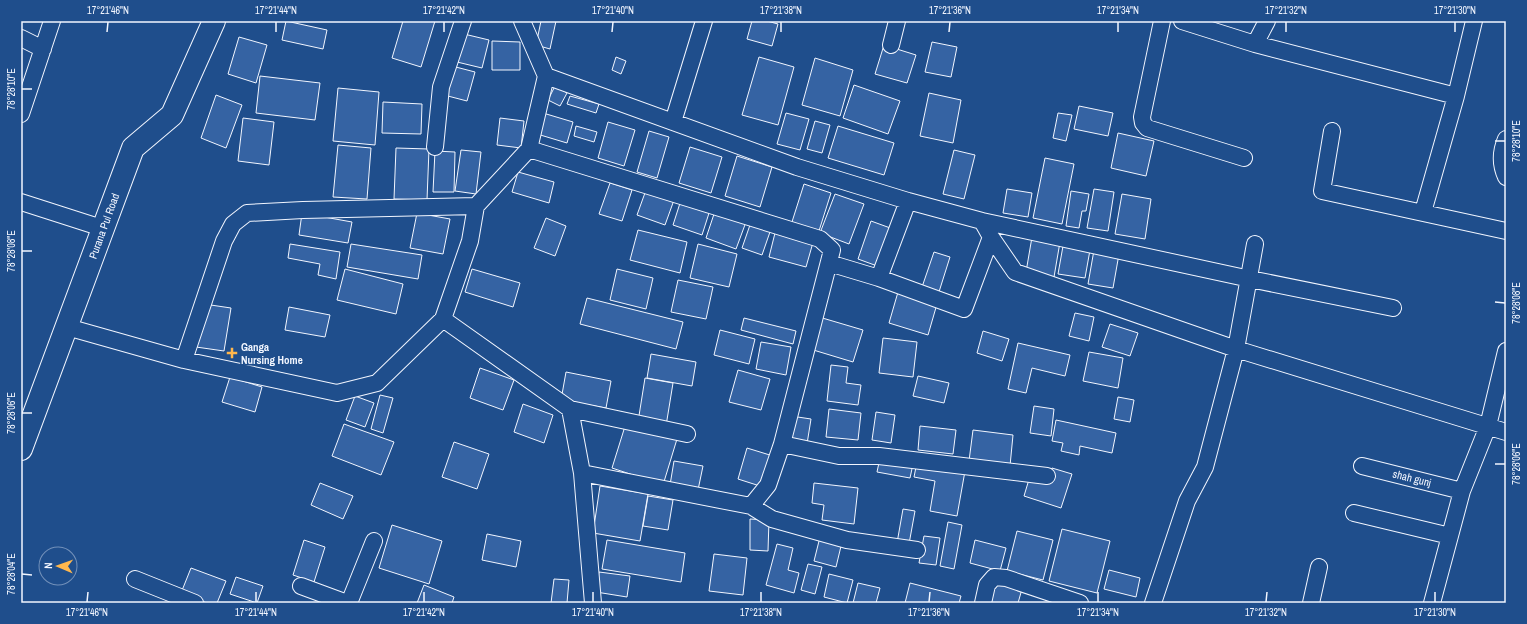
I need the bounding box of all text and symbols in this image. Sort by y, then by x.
text: 17°21'46"N [87,4,129,17]
text: 17°21'44"N [255,4,297,17]
text: 17°21'42"N [423,4,465,17]
text: 17°21'40"N [592,4,634,17]
text: 17°21'38"N [760,4,802,17]
text: 17°21'36"N [929,4,971,17]
text: 17°21'34"N [1097,4,1139,17]
text: 17°21'32"N [1265,4,1307,17]
text: 17°21'30"N [1434,4,1476,17]
text: 78°28'10"E [5,68,18,110]
text: 78°28'10"E [1510,120,1523,162]
street label: Purana Pul Road [86,191,122,261]
text: 78°28'08"E [5,230,18,272]
text: 78°28'08"E [1510,282,1523,324]
place label: Ganga Nursing Home [241,340,303,367]
marker: Ganga Nursing Home [226,347,238,359]
text: 78°28'06"E [5,392,18,434]
text: 78°28'06"E [1510,443,1523,485]
street label: shah gunj [1391,466,1433,490]
north arrow [38,546,78,586]
text: 78°28'04"E [5,553,18,595]
text: N [41,562,55,569]
text: 17°21'46"N [66,606,108,619]
text: 17°21'44"N [235,606,277,619]
text: 17°21'42"N [403,606,445,619]
text: 17°21'40"N [572,606,614,619]
text: 17°21'38"N [740,606,782,619]
text: 17°21'36"N [908,606,950,619]
text: 17°21'34"N [1077,606,1119,619]
text: 17°21'32"N [1245,606,1287,619]
text: 17°21'30"N [1414,606,1456,619]

